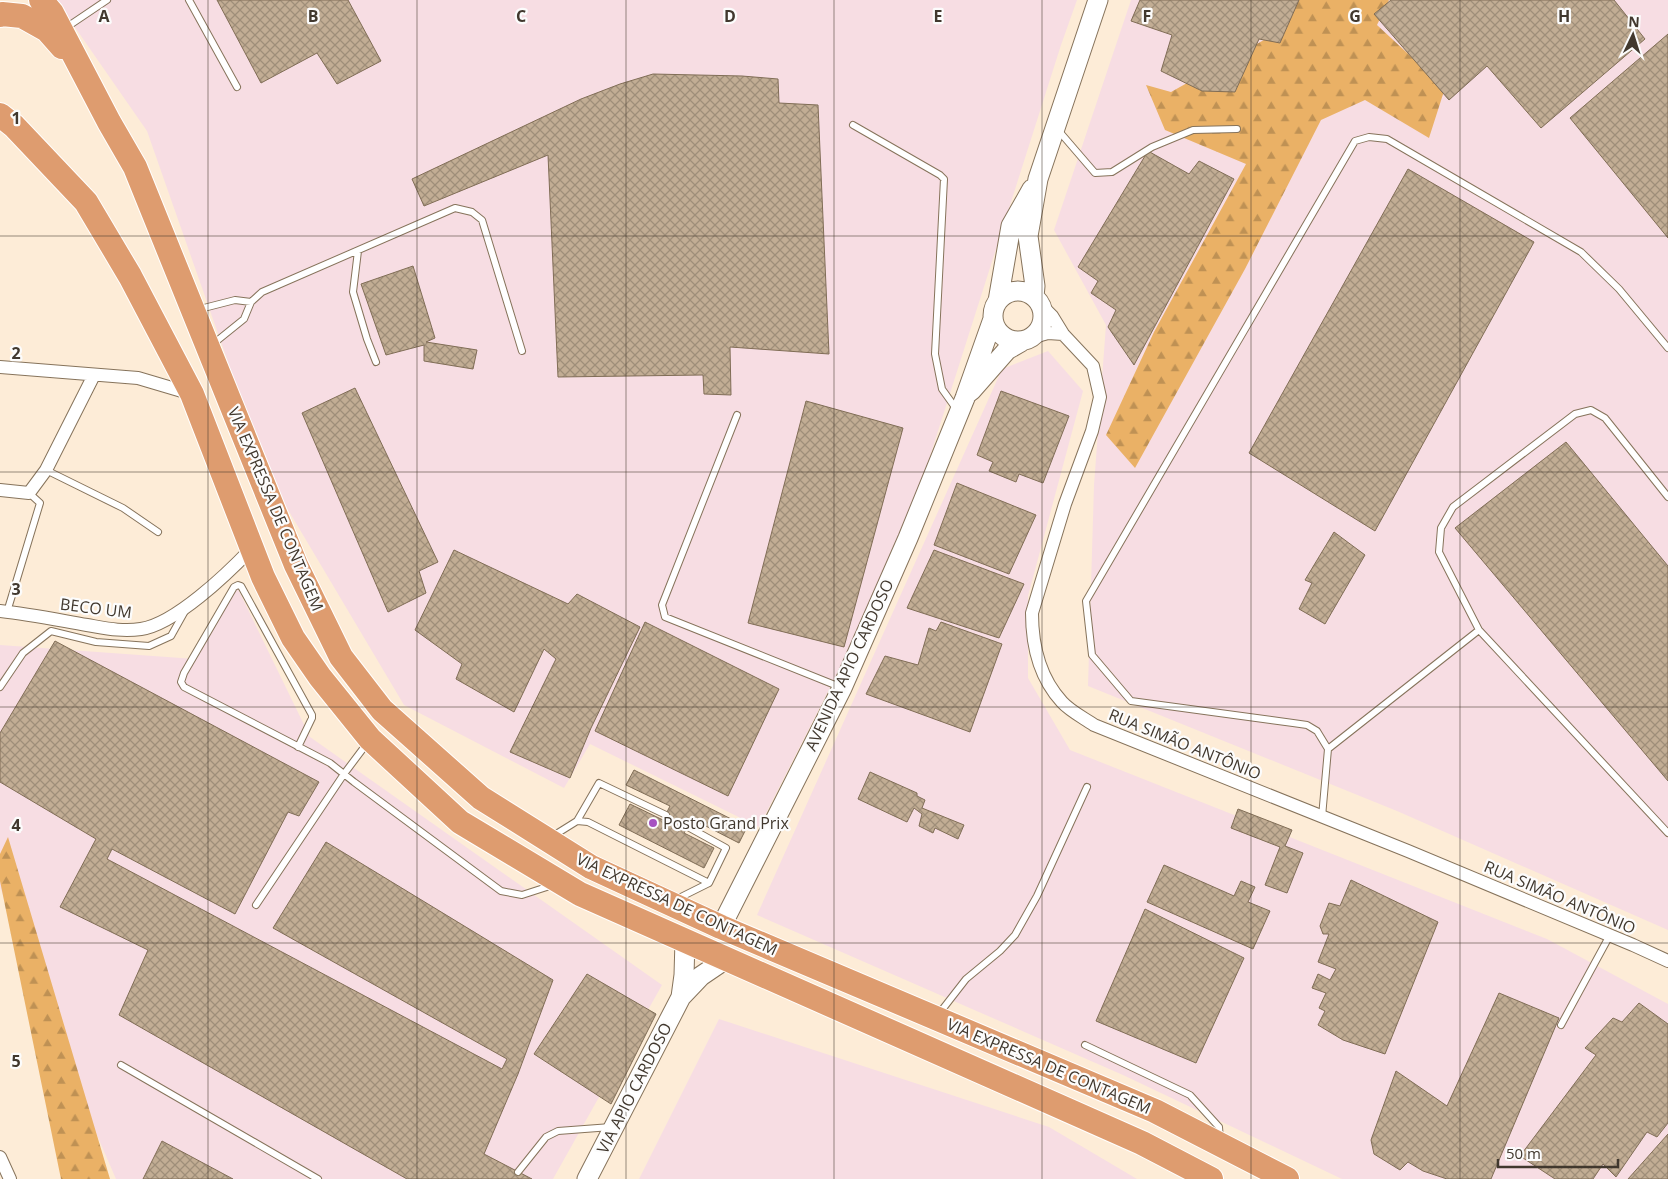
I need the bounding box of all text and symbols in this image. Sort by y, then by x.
text: A [98,5,110,27]
text: B [308,5,318,27]
text: C [516,5,526,27]
text: D [724,5,736,27]
text: E [934,5,943,27]
text: F [1143,5,1151,27]
text: G [1349,5,1361,27]
text: H [1558,5,1570,27]
north arrow [1608,10,1658,60]
text: N [1628,12,1640,31]
text: 1 [11,107,21,129]
text: 2 [11,342,21,364]
street label: VIA EXPRESSA DE CONTAGEM [223,404,329,614]
street label: AVENIDA APIO CARDOSO [799,576,899,754]
text: 3 [11,578,21,600]
street label: BECO UM [59,593,133,623]
street label: RUA SIMÃO ANTÔNIO [1106,703,1264,785]
place label: Posto Grand Prix [663,812,789,834]
text: 4 [11,814,21,836]
marker: Posto Grand Prix [647,817,659,829]
street label: VIA EXPRESSA DE CONTAGEM [573,848,781,960]
street label: RUA SIMÃO ANTÔNIO [1481,855,1639,939]
street label: VIA EXPRESSA DE CONTAGEM [944,1013,1154,1119]
street label: VIA APIO CARDOSO [591,1019,677,1157]
text: 5 [11,1050,21,1072]
scale bar [1498,1136,1618,1168]
text: 50 m [1506,1143,1541,1163]

